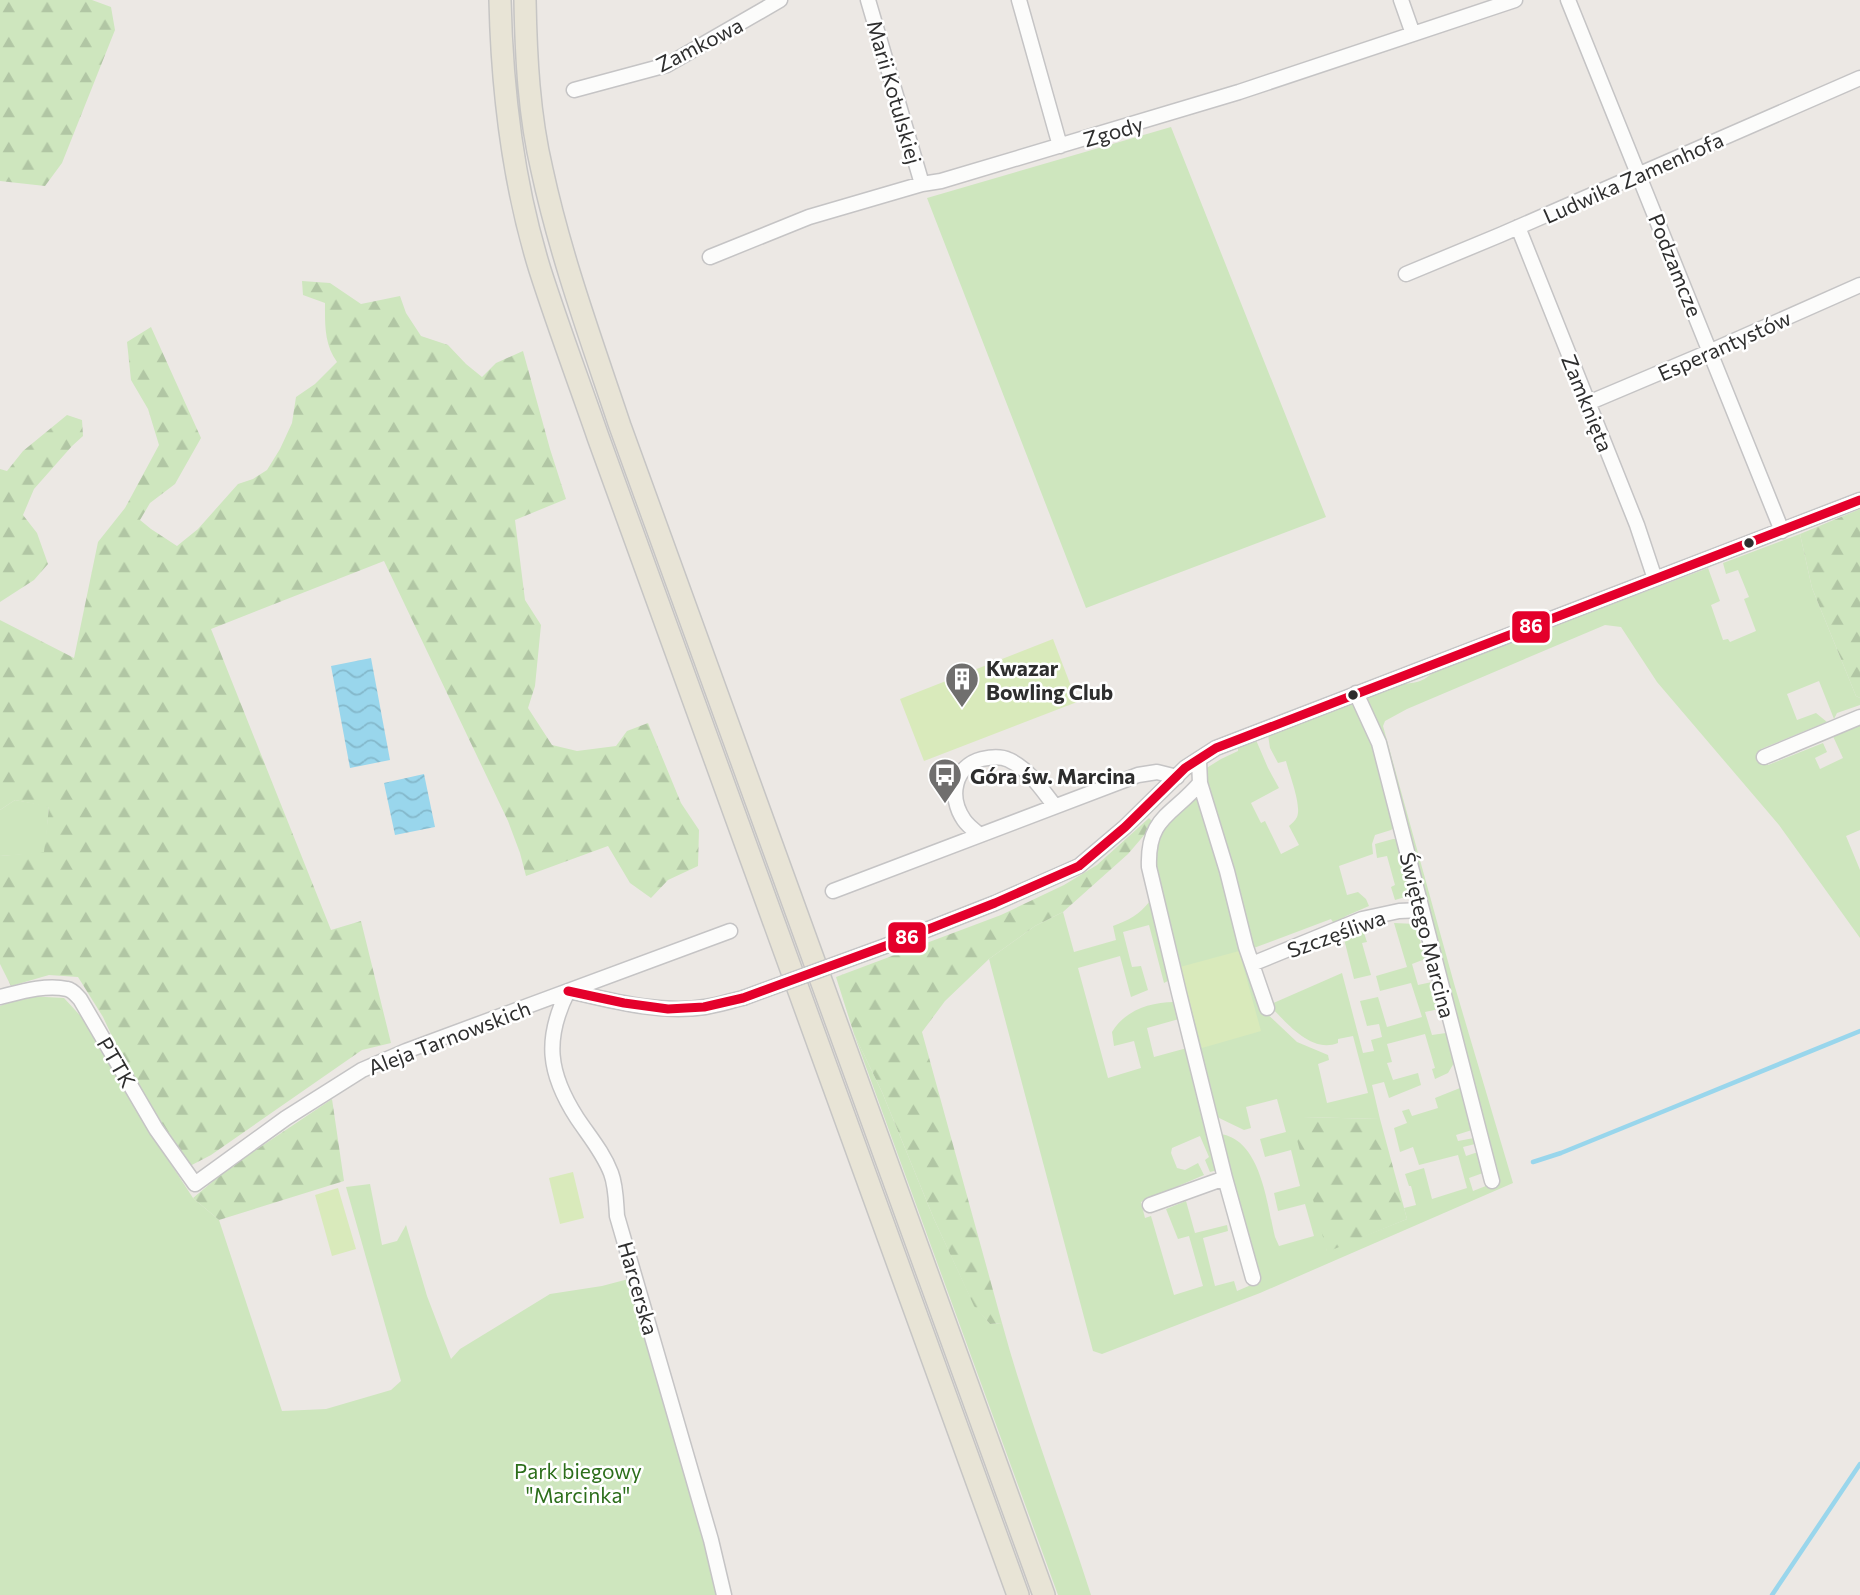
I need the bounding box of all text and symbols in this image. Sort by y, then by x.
street label: Zamkowa [651,12,747,76]
street label: Marii Kotulskiej [863,17,927,167]
street label: Zgody [1080,111,1146,151]
street label: Ludwika Zamenhofa [1539,126,1727,228]
street label: Podzamcze [1644,210,1708,320]
street label: Esperantystów [1654,304,1795,385]
street label: Zamknięta [1557,351,1619,455]
unlabelled marker [1742,536,1756,550]
line badge: 86 [1511,610,1551,644]
text: 86 [1519,614,1543,637]
place label: Kwazar Bowling Club [986,655,1113,704]
building icon: Kwazar Bowling Club [943,660,981,709]
unlabelled marker [1346,688,1360,702]
bus stop icon: Góra św. Marcina [926,756,964,805]
place label: Góra św. Marcina [970,763,1135,788]
street label: Świętego Marcina [1395,850,1461,1020]
street label: Szczęśliwa [1284,904,1388,962]
line badge: 86 [887,921,927,954]
text: 86 [895,925,919,948]
street label: Aleja Tarnowskich [364,995,534,1079]
street label: PTTK [93,1032,141,1092]
street label: Harcerska [614,1238,664,1338]
park label: Park biegowy "Marcinka" [514,1458,642,1507]

